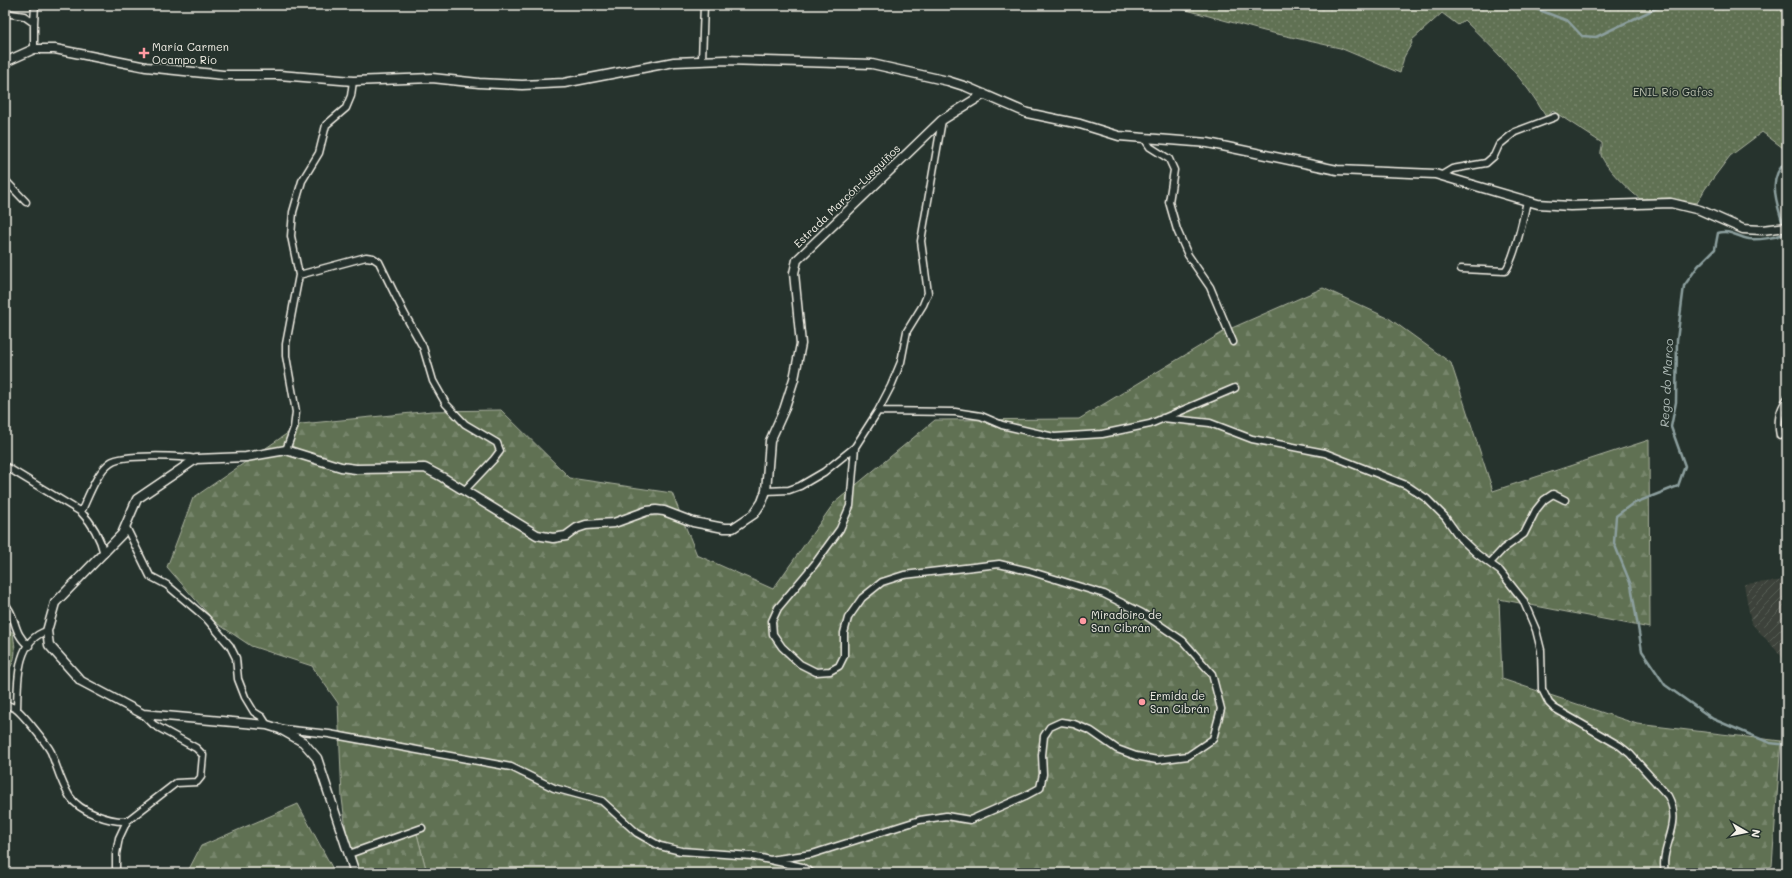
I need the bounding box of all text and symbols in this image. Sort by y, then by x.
place label: María Carmen Ocampo Río [152,39,229,67]
marker: María Carmen Ocampo Río [139,48,149,58]
park label: ENIL Río Gafos [1633,84,1713,99]
street label: Estrada Marcón-Lusquiños [790,141,903,251]
water label: Rego do Marco [1656,338,1676,428]
place label: Miradoiro de San Cibrán [1091,607,1162,635]
marker: Miradoiro de San Cibrán [1078,616,1088,626]
place label: Ermida de San Cibrán [1150,688,1209,716]
marker: Ermida de San Cibrán [1137,697,1147,707]
north arrow [1726,812,1766,852]
text: N [1748,828,1764,839]

